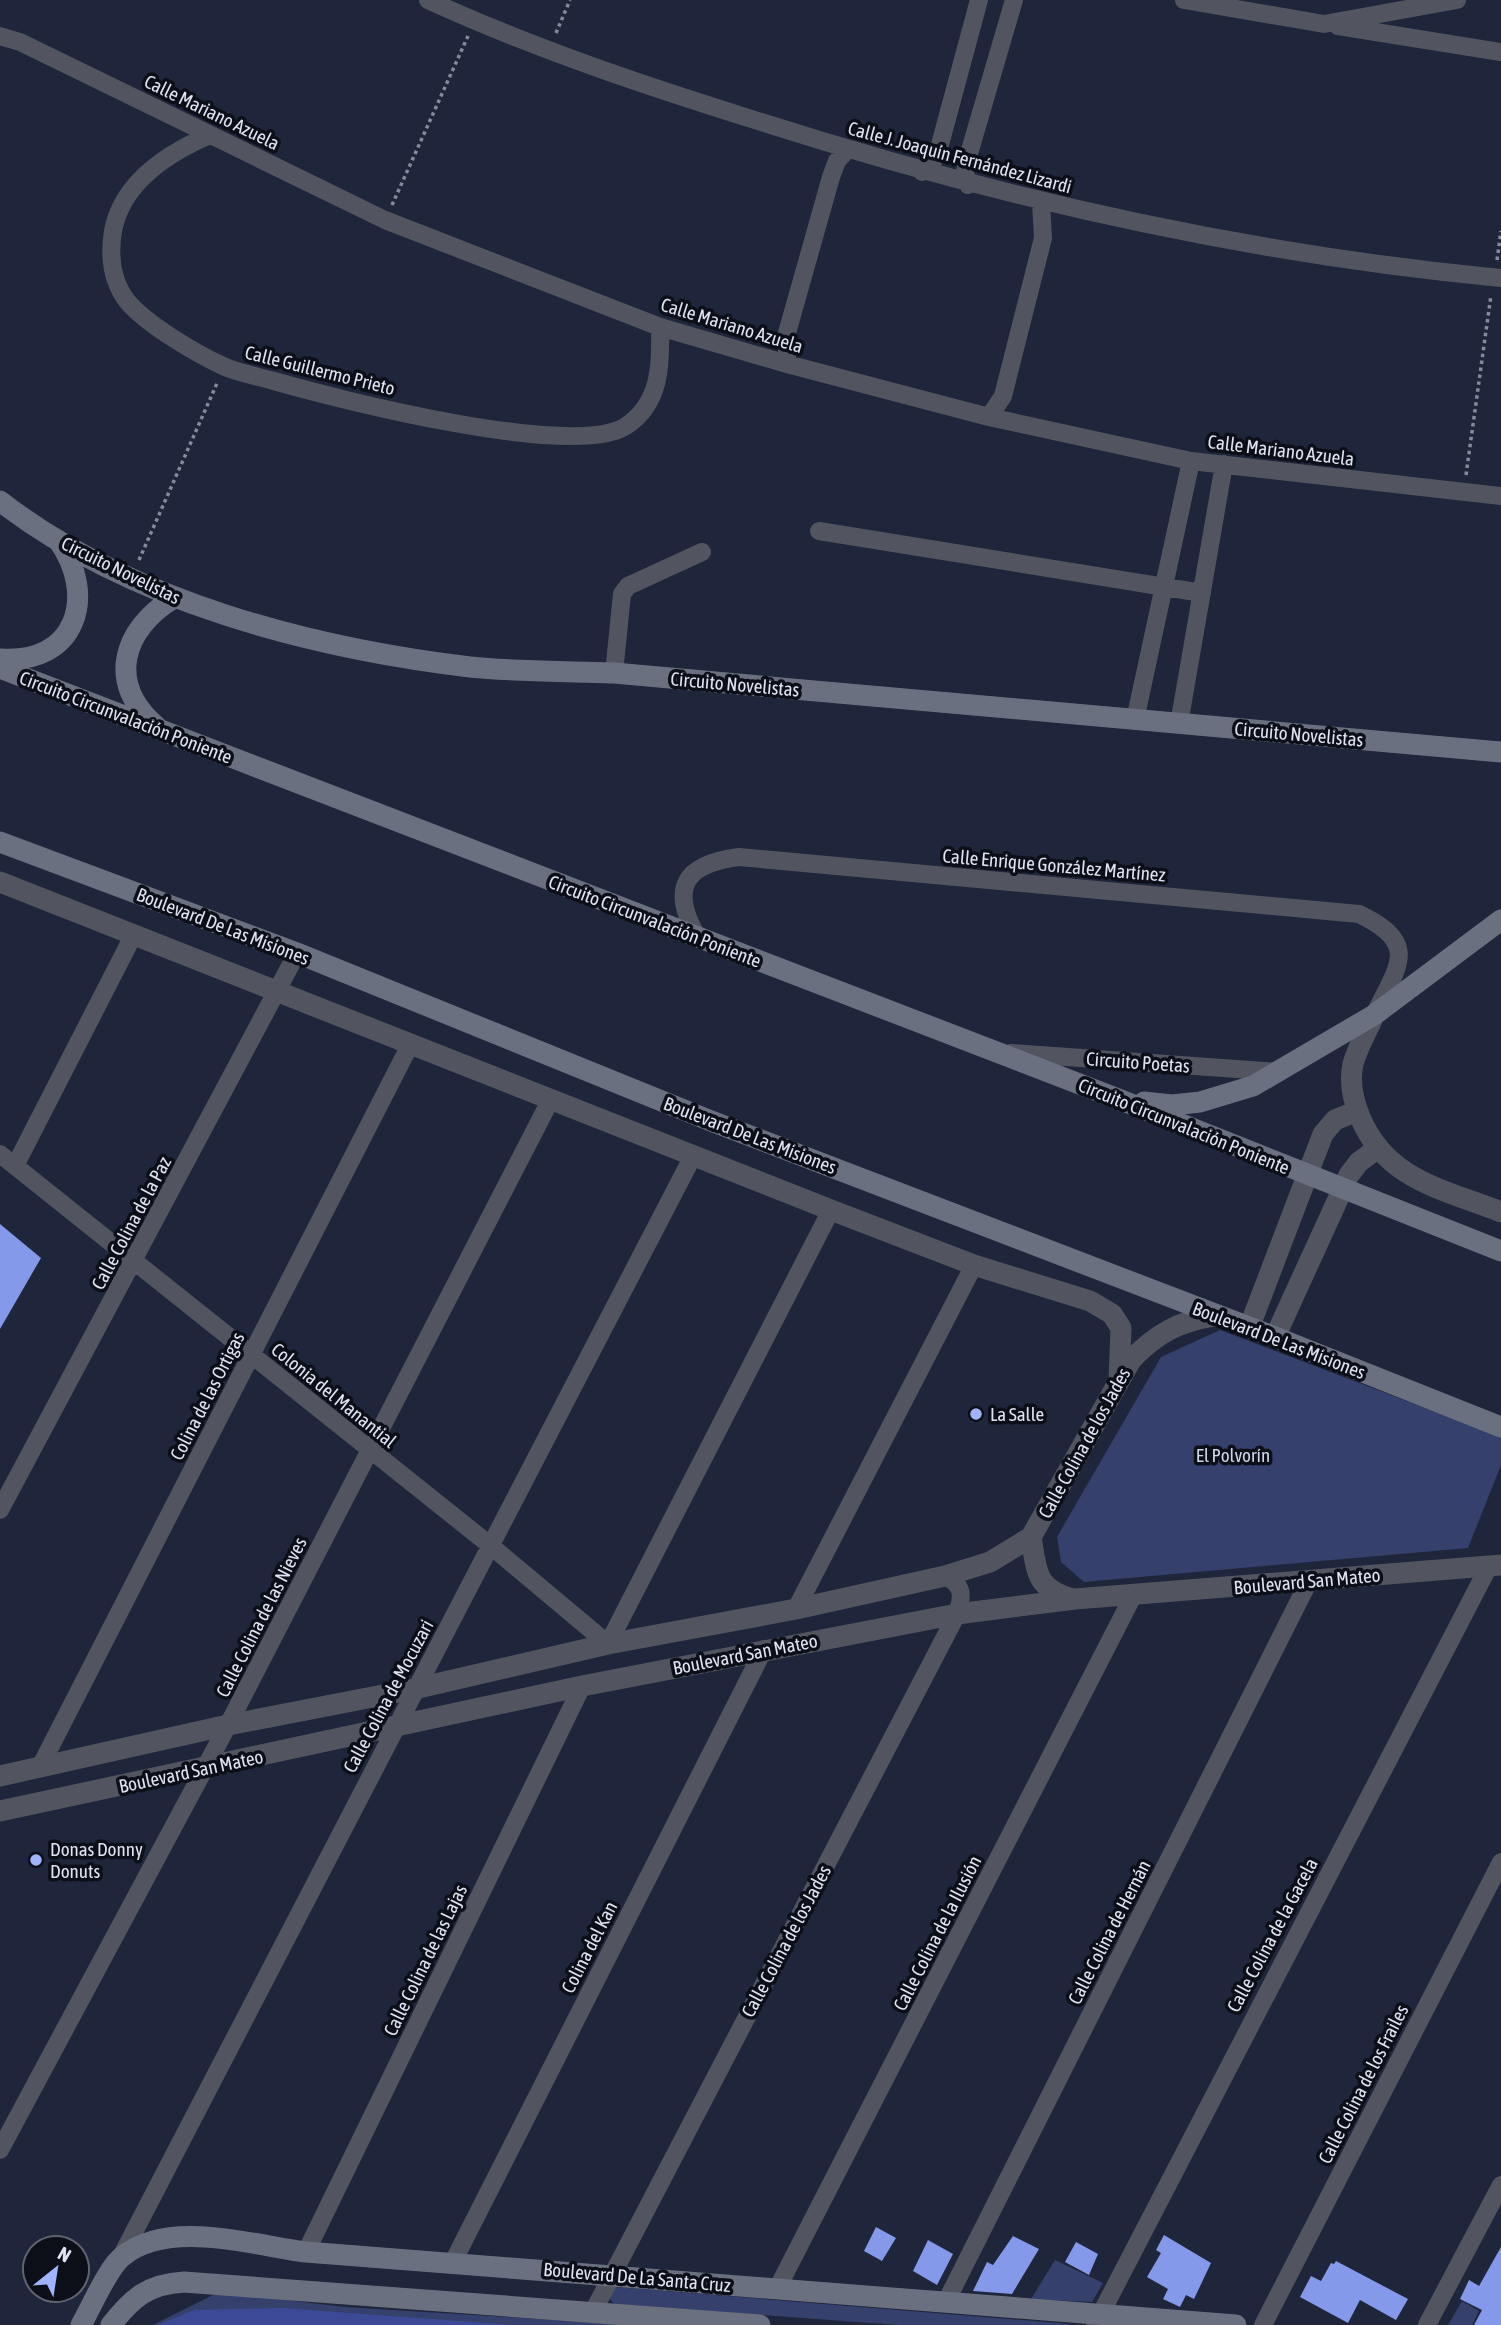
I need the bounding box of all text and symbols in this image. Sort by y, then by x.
street label: Calle Mariano Azuela [141,70,283,154]
street label: Calle J. Joaquín Fernández Lizardi [846,117,1074,197]
street label: Calle Mariano Azuela [658,293,806,357]
street label: Calle Guillermo Prieto [243,341,397,399]
street label: Calle Mariano Azuela [1206,430,1356,470]
street label: Circuito Novelistas [58,532,184,608]
street label: Circuito Circunvalación Poniente [17,666,235,768]
street label: Circuito Novelistas [670,667,801,701]
street label: Circuito Novelistas [1234,717,1365,751]
street label: Calle Enrique González Martínez [942,844,1166,886]
street label: Circuito Circunvalación Poniente [546,870,764,972]
street label: Boulevard De Las Misiones [134,883,313,969]
street label: Circuito Poetas [1086,1047,1191,1077]
street label: Circuito Circunvalación Poniente [1075,1074,1293,1178]
street label: Boulevard De Las Misiones [661,1092,840,1178]
street label: Calle Colina de la Paz [87,1153,175,1293]
street label: Boulevard De Las Misiones [1190,1297,1369,1383]
street label: Colina de las Ortigas [165,1328,249,1464]
street label: Colonia del Manantial [267,1338,401,1452]
street label: Calle Colina de los Jades [1034,1364,1135,1522]
place label: La Salle [990,1403,1044,1425]
marker: La Salle [968,1406,984,1422]
park label: El Polvorín [1196,1444,1270,1466]
street label: Calle Colina de las Nieves [211,1533,311,1701]
street label: Boulevard San Mateo [1233,1564,1381,1598]
street label: Calle Colina de Mocuzari [338,1616,438,1776]
street label: Boulevard San Mateo [671,1629,819,1679]
street label: Boulevard San Mateo [117,1745,265,1797]
place label: Donas Donny Donuts [50,1838,143,1882]
marker: Donas Donny Donuts [28,1852,44,1868]
street label: Calle Colina de la Ilusión [888,1852,986,2014]
street label: Calle Colina de la Gacela [1222,1854,1322,2016]
street label: Calle Colina de Hernán [1063,1856,1155,2008]
street label: Calle Colina de los Jades [737,1861,835,2021]
street label: Calle Colina de las Lajas [379,1881,471,2039]
street label: Colina del Kan [557,1898,621,1996]
street label: Calle Colina de los Frailes [1313,2001,1413,2167]
north arrow [21,2234,91,2304]
text: N [54,2242,75,2267]
street label: Boulevard De La Santa Cruz [542,2258,732,2296]

